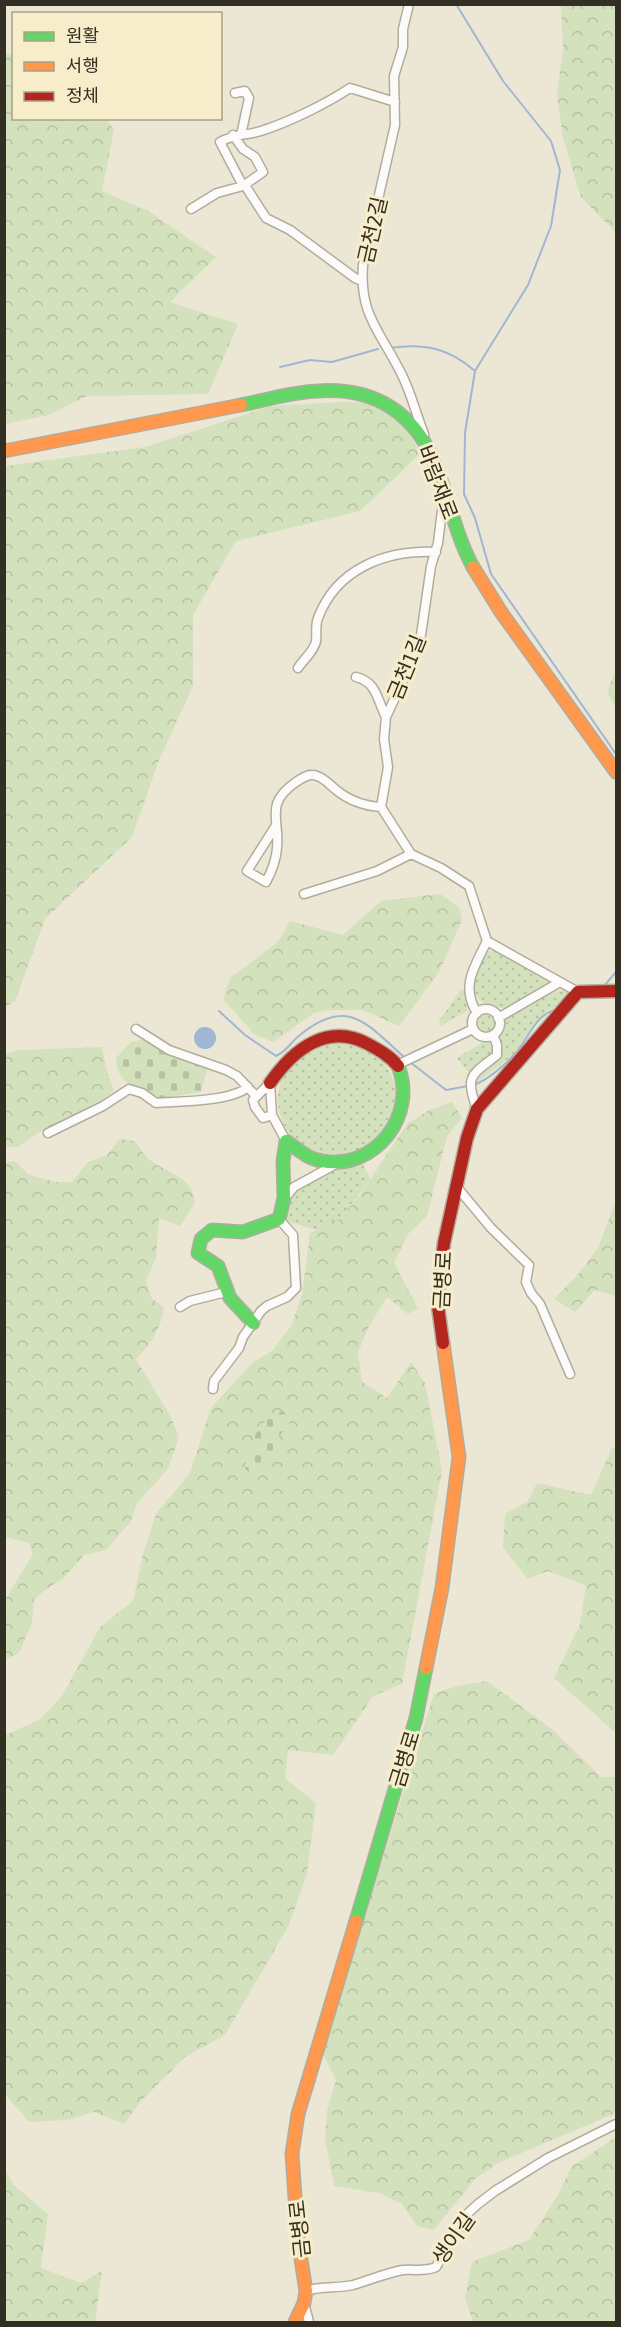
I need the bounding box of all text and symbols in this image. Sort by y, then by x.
legend [12,12,222,120]
text: 원활 [66,25,99,46]
text: 서행 [66,55,99,76]
text: 정체 [66,85,99,106]
street label: 금천2길 [353,194,391,266]
street label: 바람재로 [413,442,463,522]
street label: 금천1길 [382,631,430,703]
street label: 금병로 [428,1250,456,1310]
street label: 금병로 [384,1728,424,1790]
street label: 금병로 [284,2199,314,2259]
street label: 생이길 [427,2207,479,2269]

